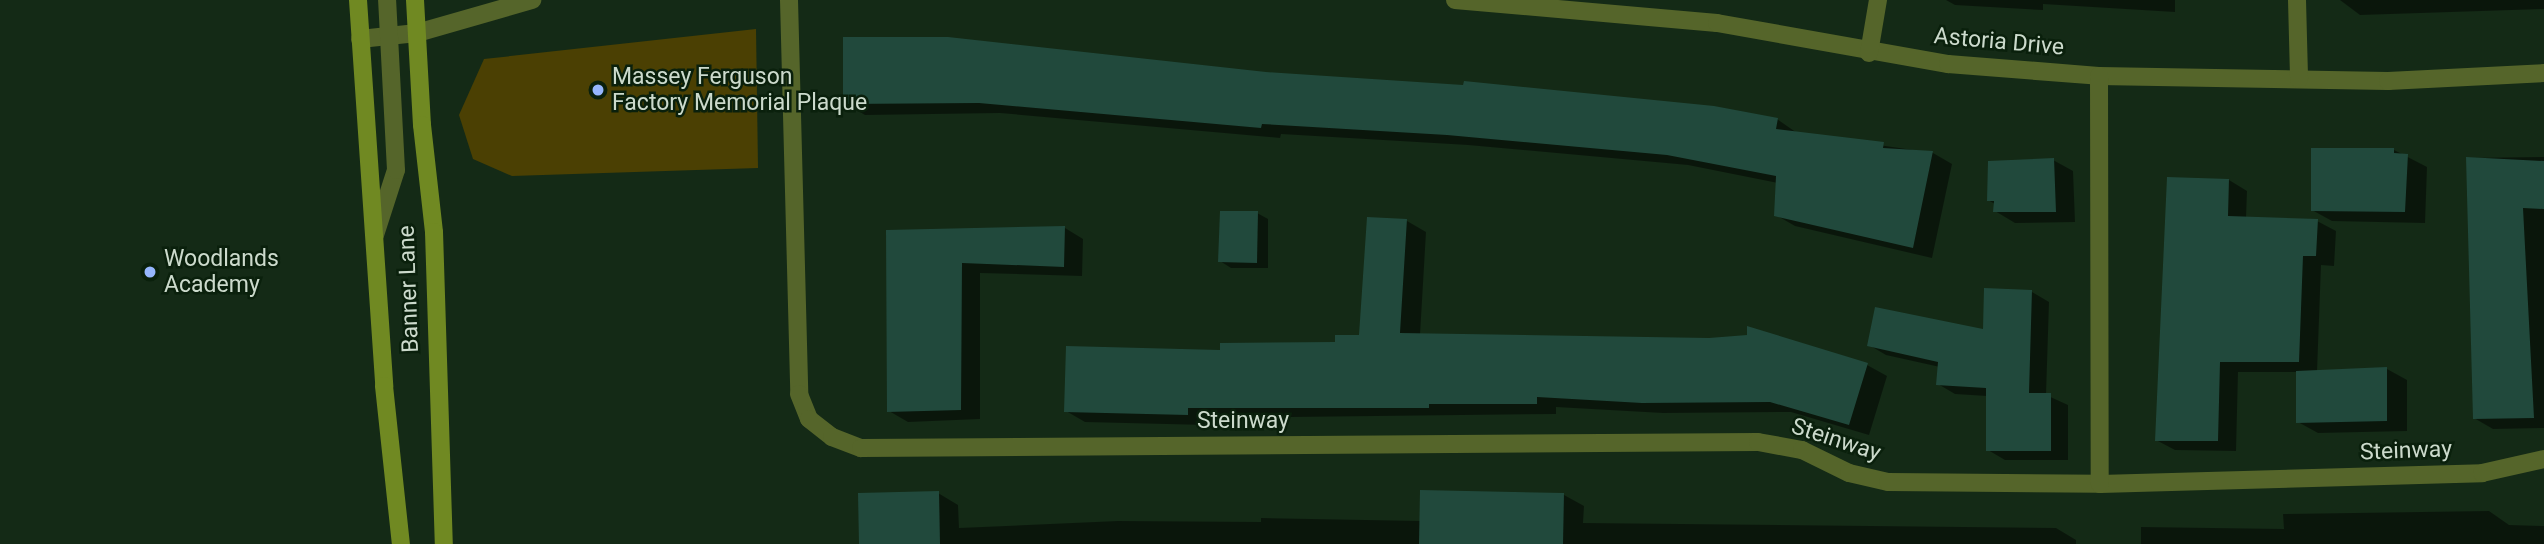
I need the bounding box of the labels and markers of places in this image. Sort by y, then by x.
place label: Massey Ferguson Factory Memorial Plaque [612,63,867,117]
marker: Massey Ferguson Factory Memorial Plaque [590,82,606,98]
place label: Woodlands Academy [164,245,279,299]
marker: Woodlands Academy [142,264,158,280]

